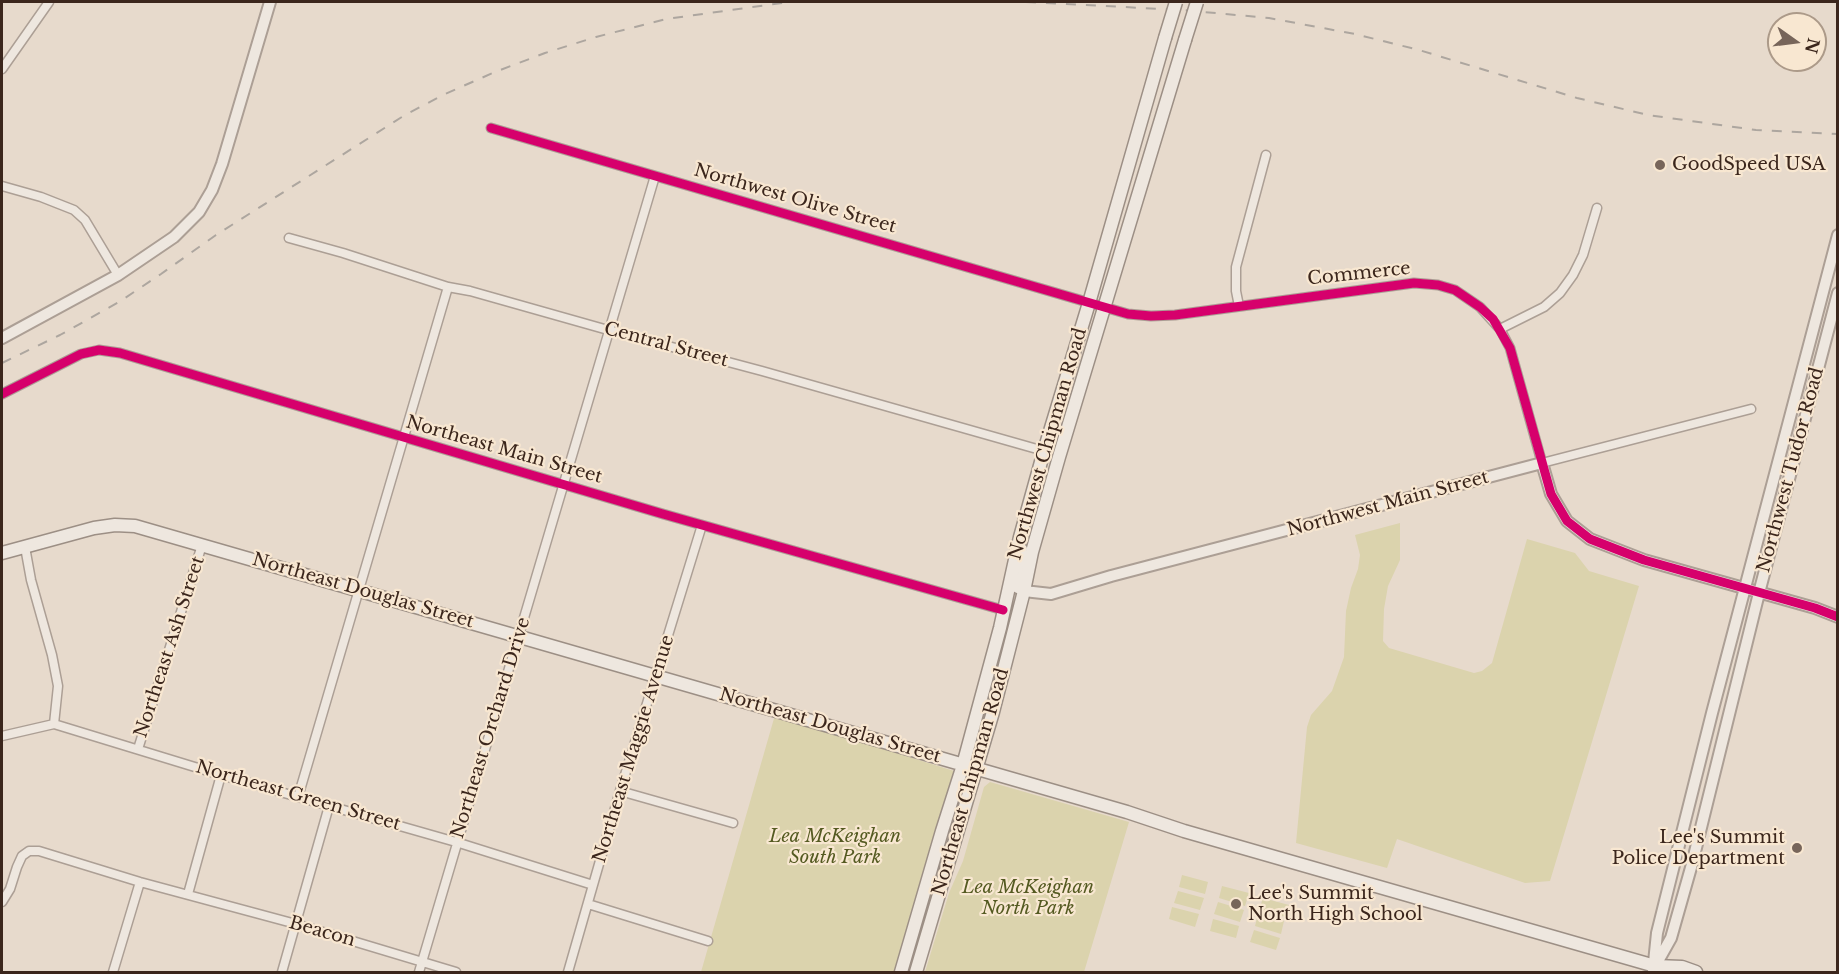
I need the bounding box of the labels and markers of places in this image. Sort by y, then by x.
place label: GoodSpeed USA [1672,154,1826,176]
marker: GoodSpeed USA [1653,158,1667,172]
place label: Lee's Summit Police Department [1612,827,1785,870]
marker: Lee's Summit Police Department [1790,841,1804,855]
place label: Lee's Summit North High School [1248,883,1423,926]
marker: Lee's Summit North High School [1229,897,1243,911]

